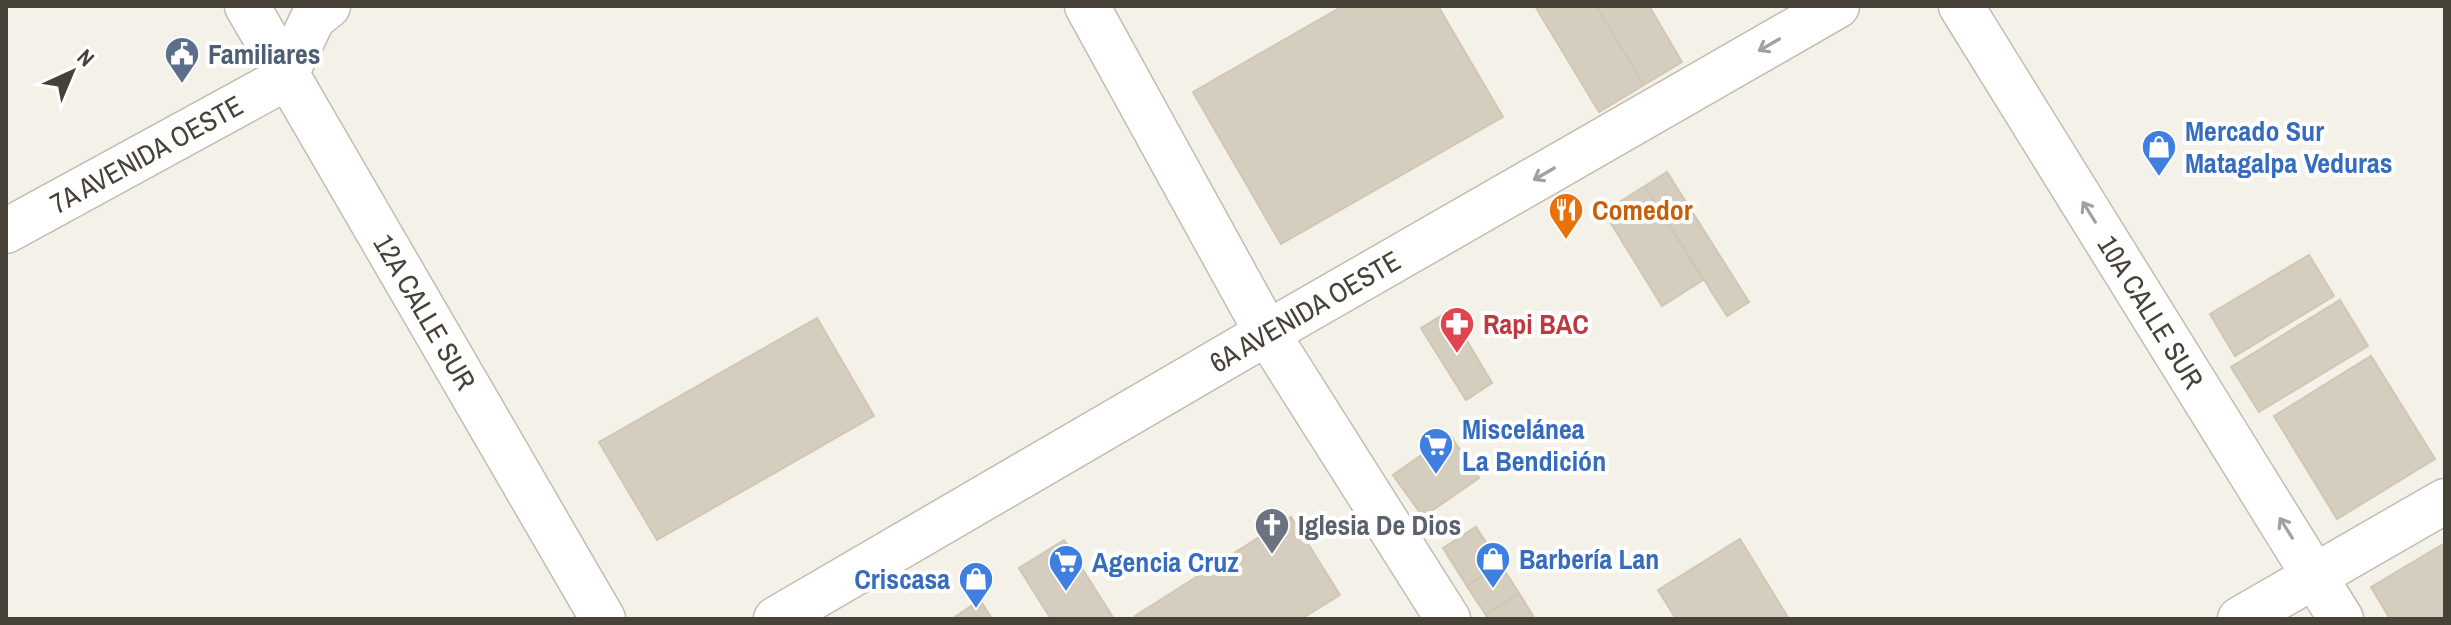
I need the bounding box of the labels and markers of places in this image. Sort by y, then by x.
public building icon: Familiares [163,35,201,85]
place label: Familiares [208,35,320,73]
place label: Mercado Sur Matagalpa Veduras [2185,112,2393,182]
shop icon: Mercado Sur Matagalpa Veduras [2140,128,2178,178]
restaurant icon: Comedor [1547,191,1585,241]
place label: Comedor [1592,191,1693,229]
pharmacy icon: Rapi BAC [1438,305,1476,355]
place label: Rapi BAC [1483,305,1589,343]
place label: Miscelánea La Bendición [1462,410,1606,480]
supermarket icon: Miscelánea La Bendición [1417,426,1455,476]
church icon: Iglesia De Dios [1253,506,1291,556]
place label: Iglesia De Dios [1298,506,1461,544]
shop icon: Barbería Lan [1474,540,1512,590]
place label: Barbería Lan [1519,540,1659,578]
supermarket icon: Agencia Cruz [1047,543,1085,593]
place label: Agencia Cruz [1092,543,1239,581]
place label: Criscasa [854,560,950,598]
shop icon: Criscasa [957,560,995,610]

